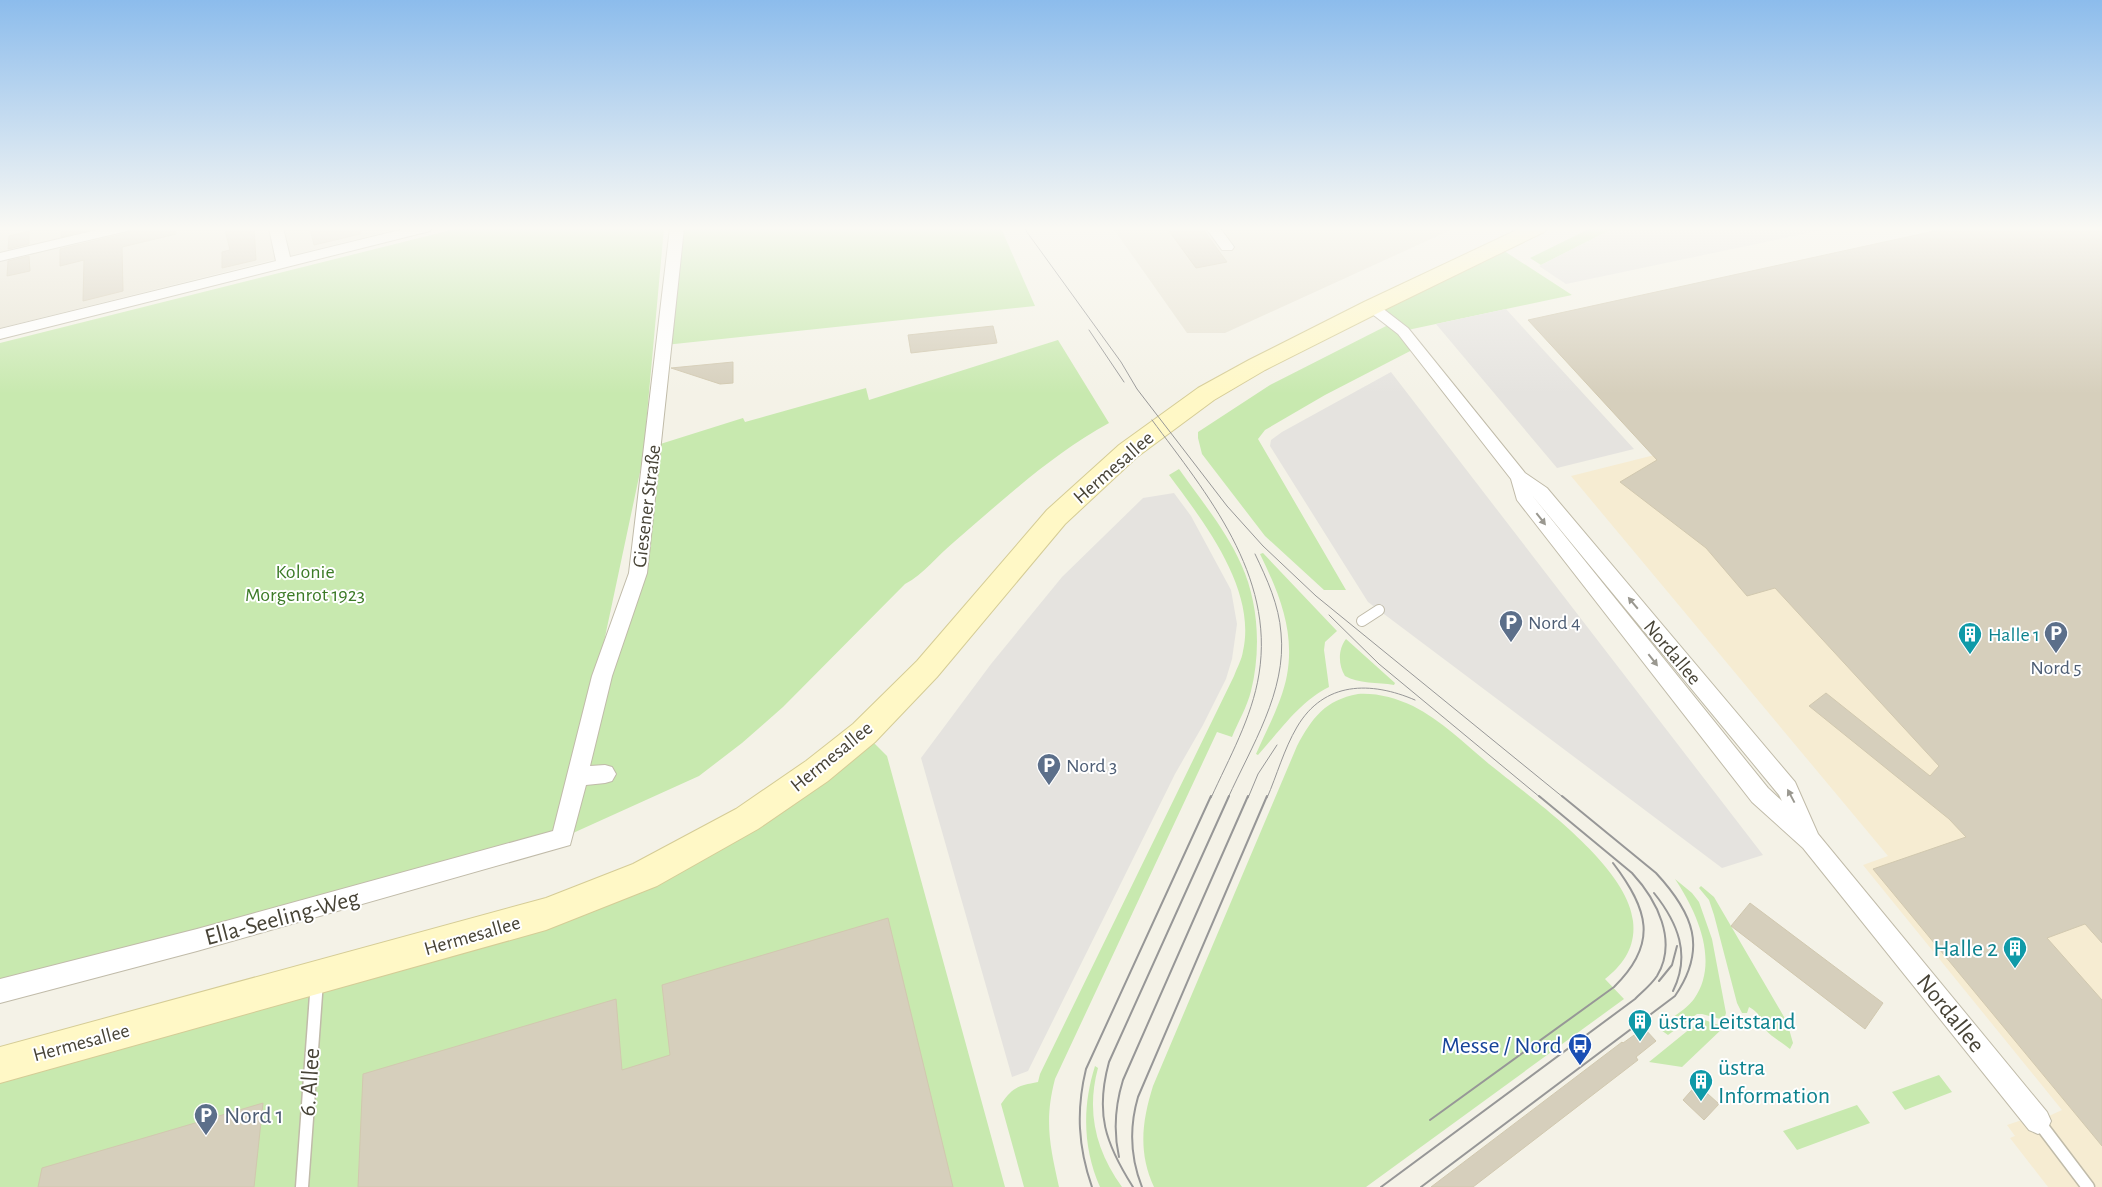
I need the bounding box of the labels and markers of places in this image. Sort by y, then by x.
parking icon: Nord 4 [1498,609,1524,643]
place label: Nord 4 [1528,613,1581,633]
parking icon: Nord 5 [2043,620,2069,654]
building icon: Halle 1 [1957,621,1983,655]
place label: Halle 1 [1988,625,2040,645]
place label: Nord 5 [2030,658,2082,678]
parking icon: Nord 3 [1036,752,1062,786]
place label: Nord 3 [1066,756,1117,776]
building icon: Halle 2 [2002,935,2028,969]
place label: Halle 2 [1933,937,1998,961]
building icon: üstra Leitstand [1627,1008,1653,1042]
place label: üstra Leitstand [1658,1010,1796,1034]
bus stop icon: Messe / Nord [1567,1032,1593,1066]
place label: Messe / Nord [1441,1034,1562,1058]
place label: üstra Information [1718,1056,1830,1108]
building icon: üstra Information [1688,1068,1714,1102]
parking icon: Nord 1 [193,1102,219,1136]
place label: Nord 1 [224,1104,284,1128]

